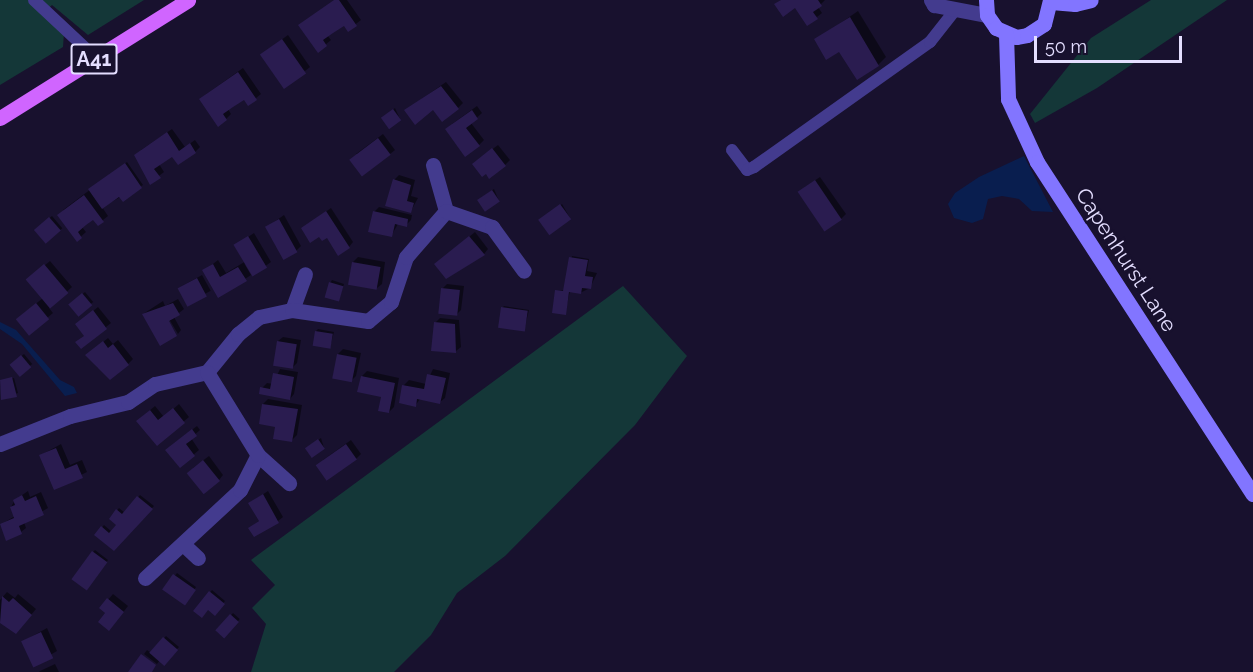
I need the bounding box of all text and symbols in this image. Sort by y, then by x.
scale bar [1037,24,1186,62]
text: 50 m [1045,36,1087,57]
road number: A41 [70,42,118,76]
street label: Capenhurst Lane [1070,183,1182,337]

